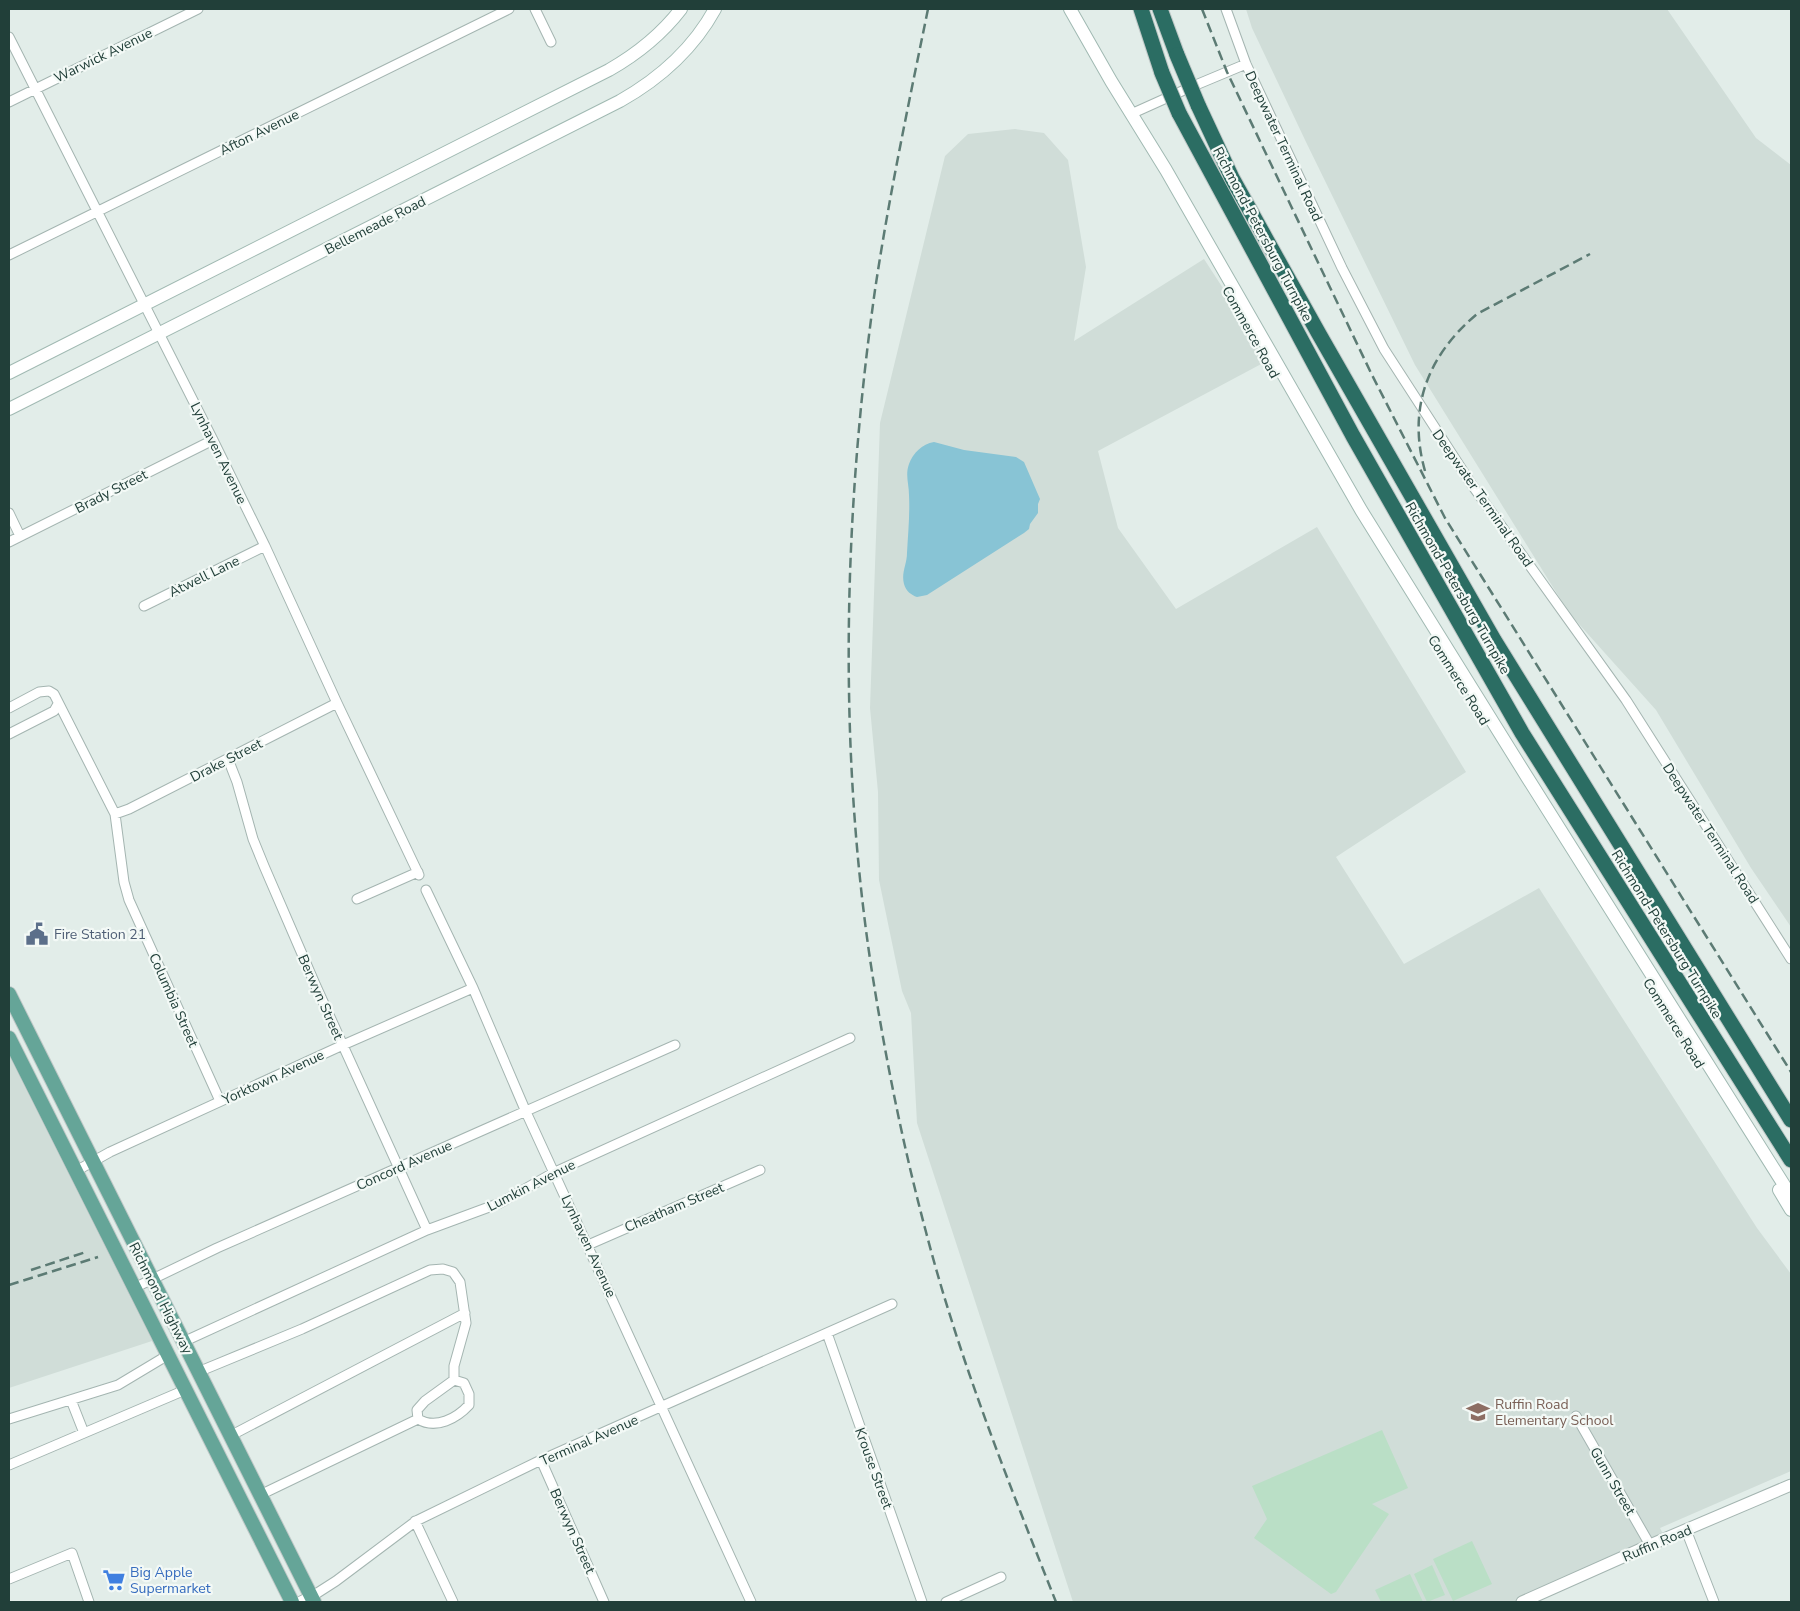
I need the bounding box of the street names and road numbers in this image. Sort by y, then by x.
street label: Warwick Avenue [51,23,156,87]
street label: Deepwater Terminal Road [1240,68,1327,225]
street label: Afton Avenue [216,105,302,160]
street label: Richmond-Petersburg Turnpike [1208,143,1317,325]
street label: Bellemeade Road [321,192,429,259]
street label: Commerce Road [1217,283,1284,382]
street label: Lynhaven Avenue [186,399,251,507]
street label: Deepwater Terminal Road [1428,426,1537,571]
street label: Brady Street [72,465,151,518]
street label: Richmond-Petersburg Turnpike [1400,499,1515,678]
street label: Atwell Lane [166,551,243,602]
street label: Commerce Road [1423,632,1494,729]
street label: Drake Street [187,734,266,787]
street label: Deepwater Terminal Road [1658,759,1763,907]
street label: Richmond-Petersburg Turnpike [1607,846,1726,1022]
street label: Columbia Street [144,950,203,1050]
street label: Berwyn Street [293,952,348,1043]
street label: Commerce Road [1638,975,1709,1072]
street label: Yorktown Avenue [218,1046,327,1110]
street label: Concord Avenue [353,1136,455,1195]
street label: Lumkin Avenue [484,1155,579,1216]
street label: Cheatham Street [622,1178,727,1237]
street label: Lynhaven Avenue [556,1192,621,1301]
street label: Richmond Highway [124,1239,197,1358]
street label: Terminal Avenue [537,1410,641,1471]
street label: Krouse Street [850,1425,897,1512]
street label: Gunn Street [1585,1444,1640,1519]
street label: Berwyn Street [545,1486,600,1577]
street label: Ruffin Road [1620,1520,1695,1567]

